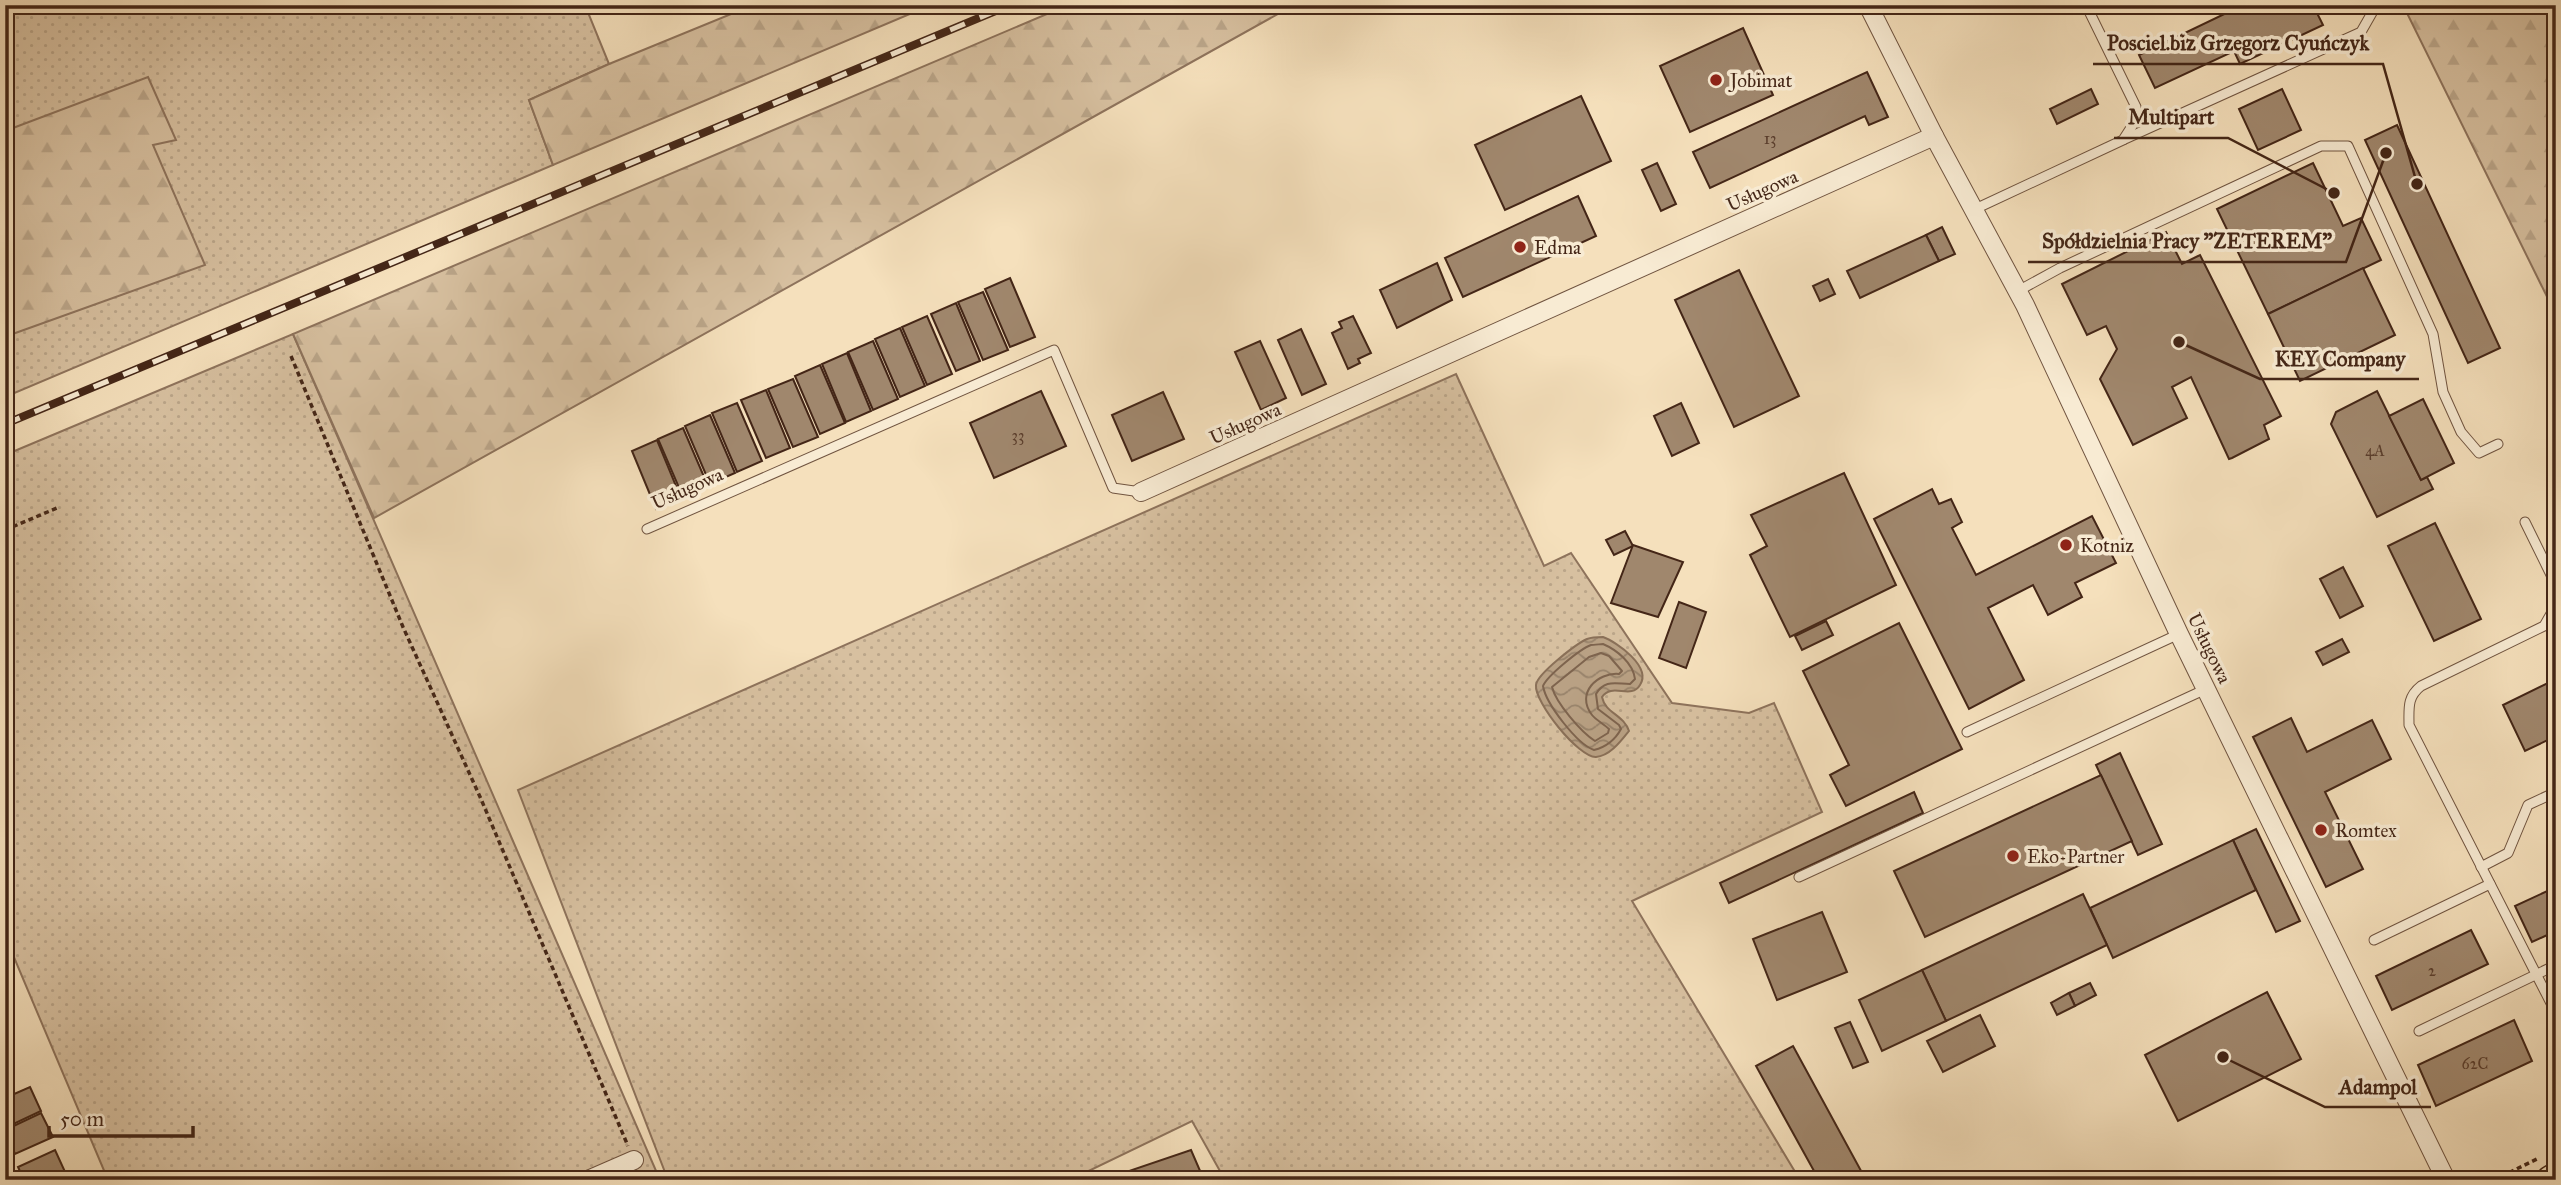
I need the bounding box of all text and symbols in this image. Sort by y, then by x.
callout: Posciel.biz Grzegorz Cyuńczyk [2093,22,2383,64]
text: Posciel.biz Grzegorz Cyuńczyk [2107,30,2370,56]
place label: Jobimat [1728,69,1792,93]
marker: Jobimat [1708,72,1724,88]
callout: Multipart [2114,96,2228,138]
text: Multipart [2128,104,2215,130]
house number: 13 [1764,129,1776,148]
street label: Usługowa [1723,164,1803,217]
callout: Spółdzielnia Pracy "ZETEREM" [2028,220,2346,262]
text: Spółdzielnia Pracy "ZETEREM" [2042,228,2332,254]
place label: Edma [1534,236,1582,259]
marker: Edma [1512,239,1528,255]
callout: KEY Company [2260,337,2419,379]
text: KEY Company [2275,346,2406,372]
street label: Usługowa [1206,397,1286,450]
house number: 33 [1012,426,1024,445]
house number: 4A [2365,441,2385,460]
street label: Usługowa [648,462,728,515]
place label: Kotniz [2080,534,2134,557]
marker: Kotniz [2058,537,2074,553]
street label: Usługowa [2182,609,2237,689]
place label: Romtex [2335,819,2397,842]
marker: Romtex [2313,822,2329,838]
place label: Eko-Partner [2027,845,2125,868]
marker: Eko-Partner [2005,848,2021,864]
house number: 2 [2428,961,2436,980]
house number: 62C [2462,1054,2489,1073]
callout: Adampol [2325,1065,2431,1107]
text: Adampol [2337,1074,2418,1100]
scale bar [49,1094,192,1138]
text: 50 m [60,1106,105,1132]

